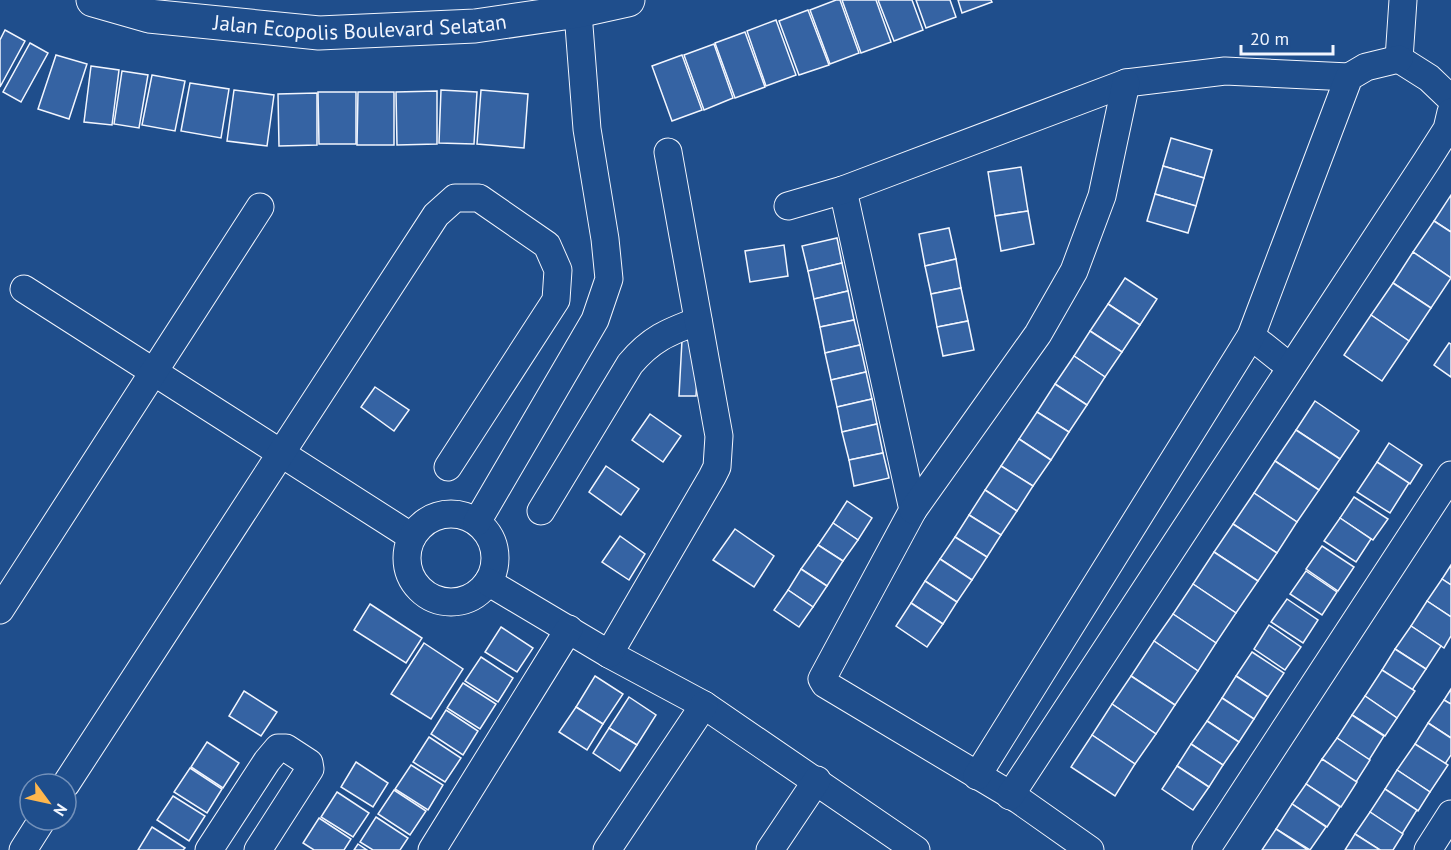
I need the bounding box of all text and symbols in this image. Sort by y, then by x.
street label: Jalan Ecopolis Boulevard Selatan [211,8,508,46]
scale bar [1241,18,1332,56]
text: 20 m [1250,27,1289,50]
north arrow [18,772,78,832]
text: N [49,800,72,820]

